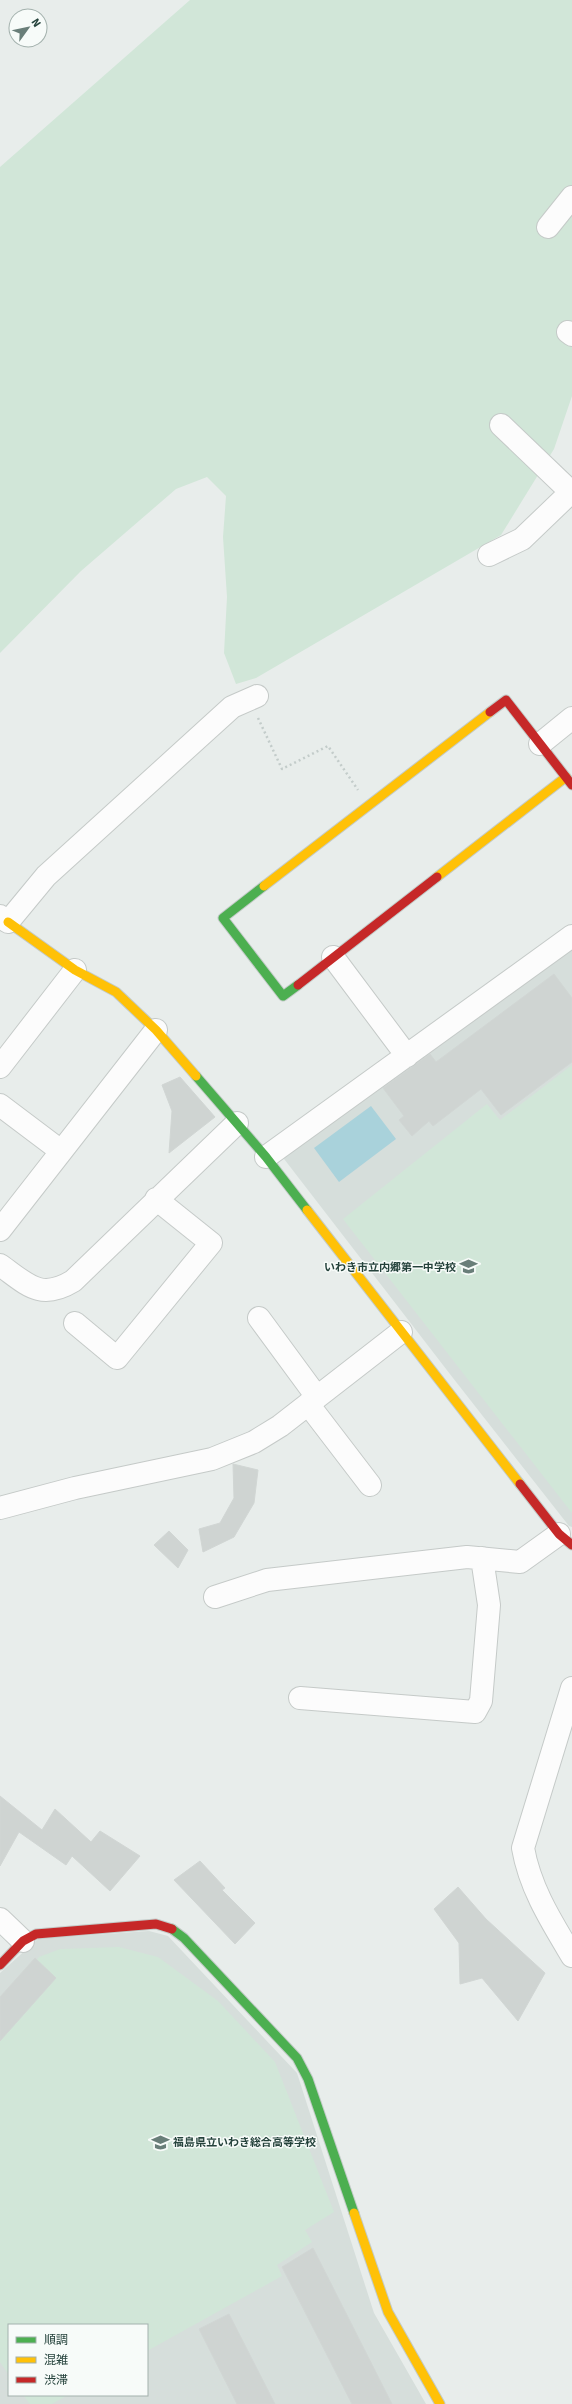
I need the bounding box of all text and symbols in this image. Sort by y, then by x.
north arrow [8,8,48,48]
text: N [28,16,44,30]
school or university icon: いわき市立内郷第一中学校 [459,1257,479,1277]
place label: いわき市立内郷第一中学校 [324,1261,456,1274]
school or university icon: 福島県立いわき総合高等学校 [150,2132,170,2152]
place label: 福島県立いわき総合高等学校 [173,2136,316,2149]
legend [8,2324,148,2396]
text: 順調 [44,2333,68,2348]
text: 混雑 [44,2353,68,2368]
text: 渋滞 [44,2373,68,2388]

